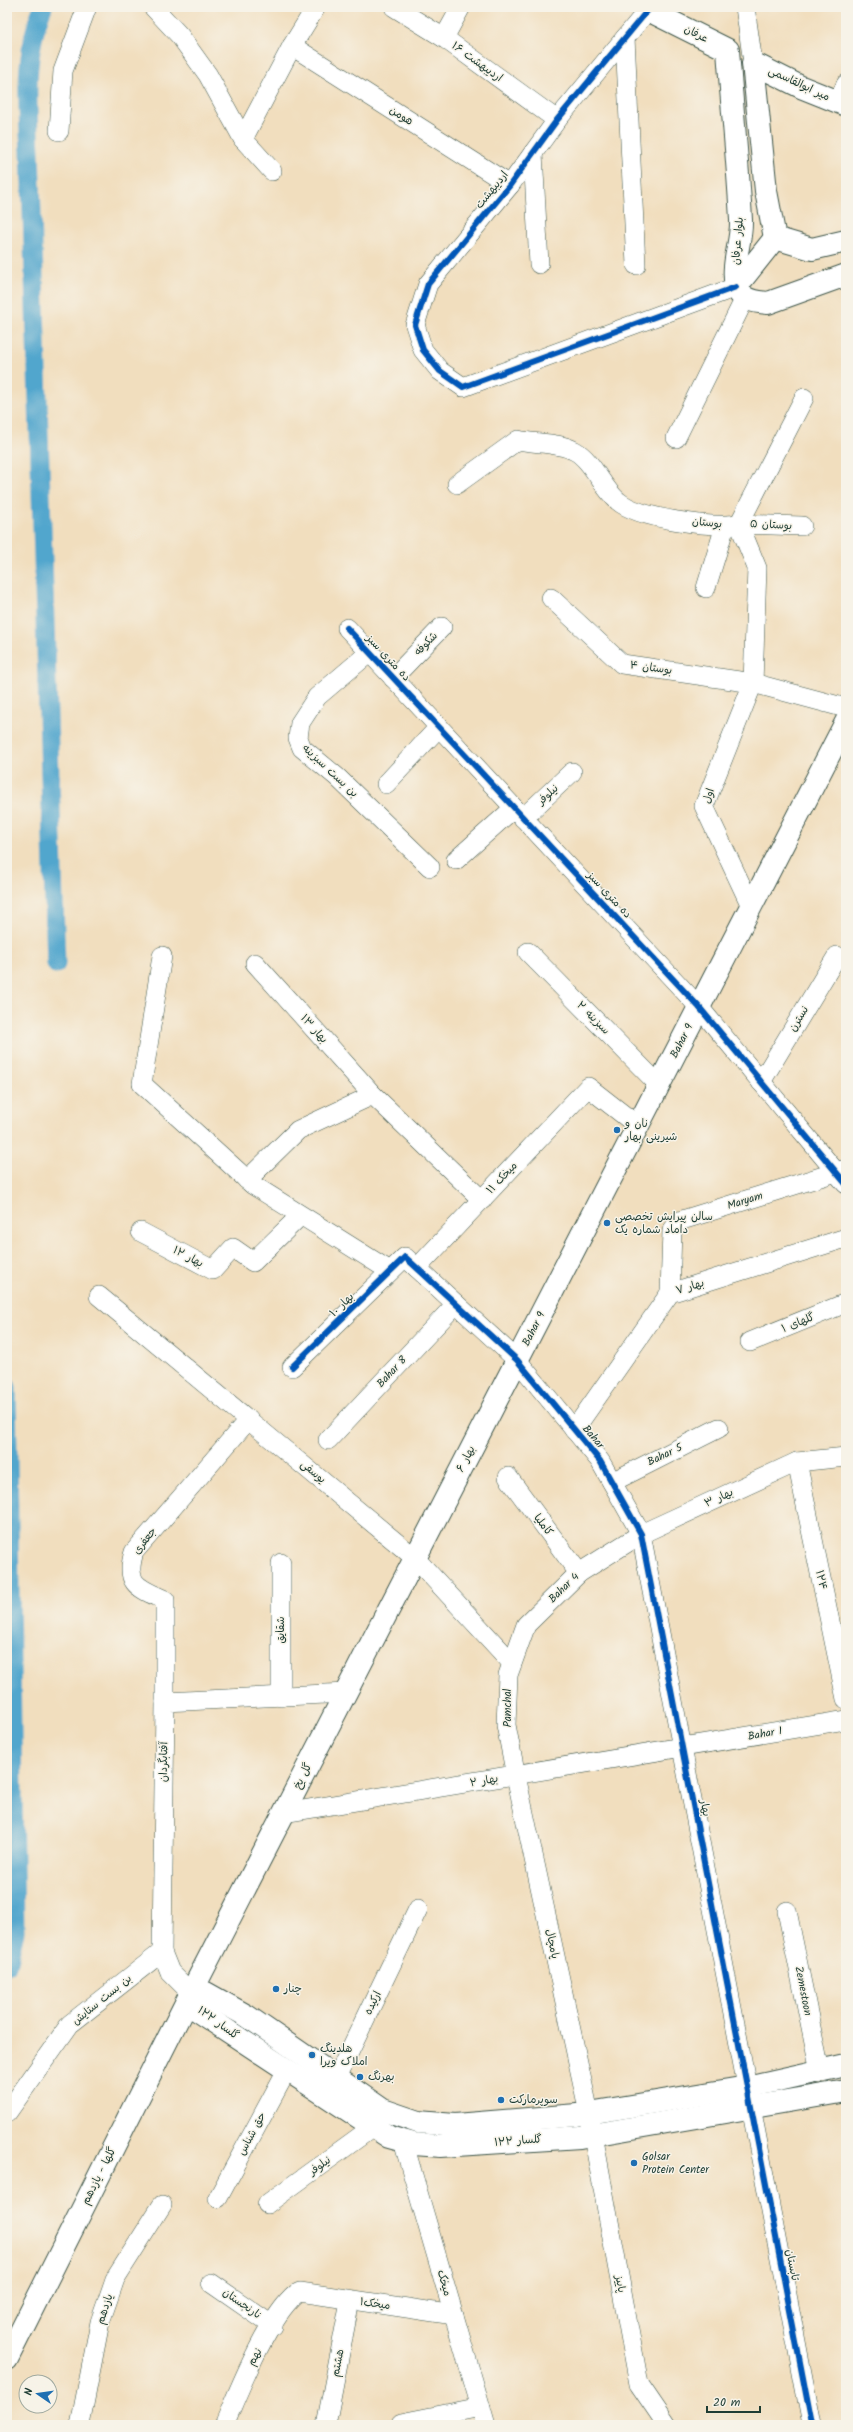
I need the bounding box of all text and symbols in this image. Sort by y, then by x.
street label: عرفان [681,20,711,48]
street label: ۱۶ اردیبهشت [448,37,506,87]
street label: میر ابوالقاسمی [765,62,833,106]
street label: هومن [385,102,417,131]
street label: اردیبهشت [471,167,513,213]
street label: بلوار عرفان [727,216,749,266]
street label: بوستان [691,512,723,534]
street label: بوستان ۵ [750,515,792,535]
street label: شکوفه [410,628,442,660]
street label: ده متری سبز [361,630,415,686]
street label: بوستان ۴ [629,656,673,680]
street label: بن بست سبزینه [298,740,362,802]
street label: نیلوفر [532,780,563,810]
street label: اول [698,786,720,806]
street label: ده متری سبز [582,867,636,923]
street label: سبزینه ۲ [572,997,614,1039]
street label: نسترن [784,1003,814,1035]
street label: بهار ۱۳ [296,1010,332,1048]
street label: Bahar 9 [666,1020,699,1061]
place label: نان و شیرینی بهار [624,1115,677,1146]
marker: نان و شیرینی بهار [612,1125,622,1135]
street label: میخک ۱۱ [482,1158,522,1198]
street label: Maryam [725,1187,765,1215]
place label: سالن پیرایش تخصصی داماد شماره یک [615,1208,713,1239]
marker: سالن پیرایش تخصصی داماد شماره یک [602,1218,612,1228]
street label: بهار ۱۲ [169,1241,207,1273]
street label: بهار ۷ [674,1274,706,1300]
street label: بهار ۱۰ [325,1289,359,1321]
street label: Bahar 9 [518,1308,551,1349]
street label: گلهای ۱ [779,1308,818,1338]
street label: Bahar 8 [372,1352,412,1392]
street label: Bahar [577,1421,609,1454]
street label: Bahar 5 [644,1438,687,1471]
street label: بهار ۶ [452,1443,480,1475]
street label: یوسفی [296,1456,330,1488]
street label: بهار ۳ [702,1483,736,1513]
street label: کاملیا [529,1510,558,1540]
street label: جعفری [128,1523,162,1559]
street label: Bahar 4 [544,1569,584,1607]
street label: ۱۲۴ [810,1569,832,1591]
street label: شقایق [272,1616,290,1644]
street label: Pamchal [499,1688,517,1727]
street label: Bahar 1 [746,1722,784,1746]
street label: آفتابگردان [155,1740,173,1782]
street label: گل یخ [289,1760,317,1792]
street label: بهار ۲ [468,1770,500,1792]
street label: بهار [694,1797,715,1818]
street label: پامچال [540,1927,564,1961]
street label: Zemestoon [789,1965,817,2018]
street label: بن بست ستایش [68,1970,136,2030]
place label: چنار [283,1980,302,1998]
marker: چنار [271,1984,281,1994]
street label: ارکیده [359,1988,387,2018]
street label: گلسار ۱۲۲ [193,2002,243,2044]
place label: هلدینگ املاک ویرا [320,2040,368,2071]
marker: هلدینگ املاک ویرا [307,2050,317,2060]
place label: بهرنگ [368,2068,394,2086]
marker: بهرنگ [355,2072,365,2082]
place label: سوپرمارکت [509,2091,558,2109]
marker: سوپرمارکت [496,2095,506,2105]
street label: حق شناس [233,2109,271,2159]
street label: گلسار ۱۲۲ [494,2130,543,2152]
street label: گلها - یازدهم [77,2144,121,2208]
place label: Golsar Protein Center [642,2148,710,2179]
street label: نیلوفر [304,2152,335,2181]
marker: Golsar Protein Center [629,2158,639,2168]
street label: تابستان [780,2248,804,2283]
street label: میخک [432,2268,456,2298]
street label: پاییز [609,2273,630,2294]
street label: نارنجستان [219,2284,265,2324]
street label: یازدهم [92,2291,118,2327]
street label: میخک۱ [359,2293,391,2315]
street label: نهم [243,2345,267,2369]
street label: هشتم [327,2348,349,2378]
north arrow [18,2374,58,2414]
text: N [20,2387,39,2397]
scale bar [707,2388,760,2414]
text: 20 m [713,2393,741,2412]

